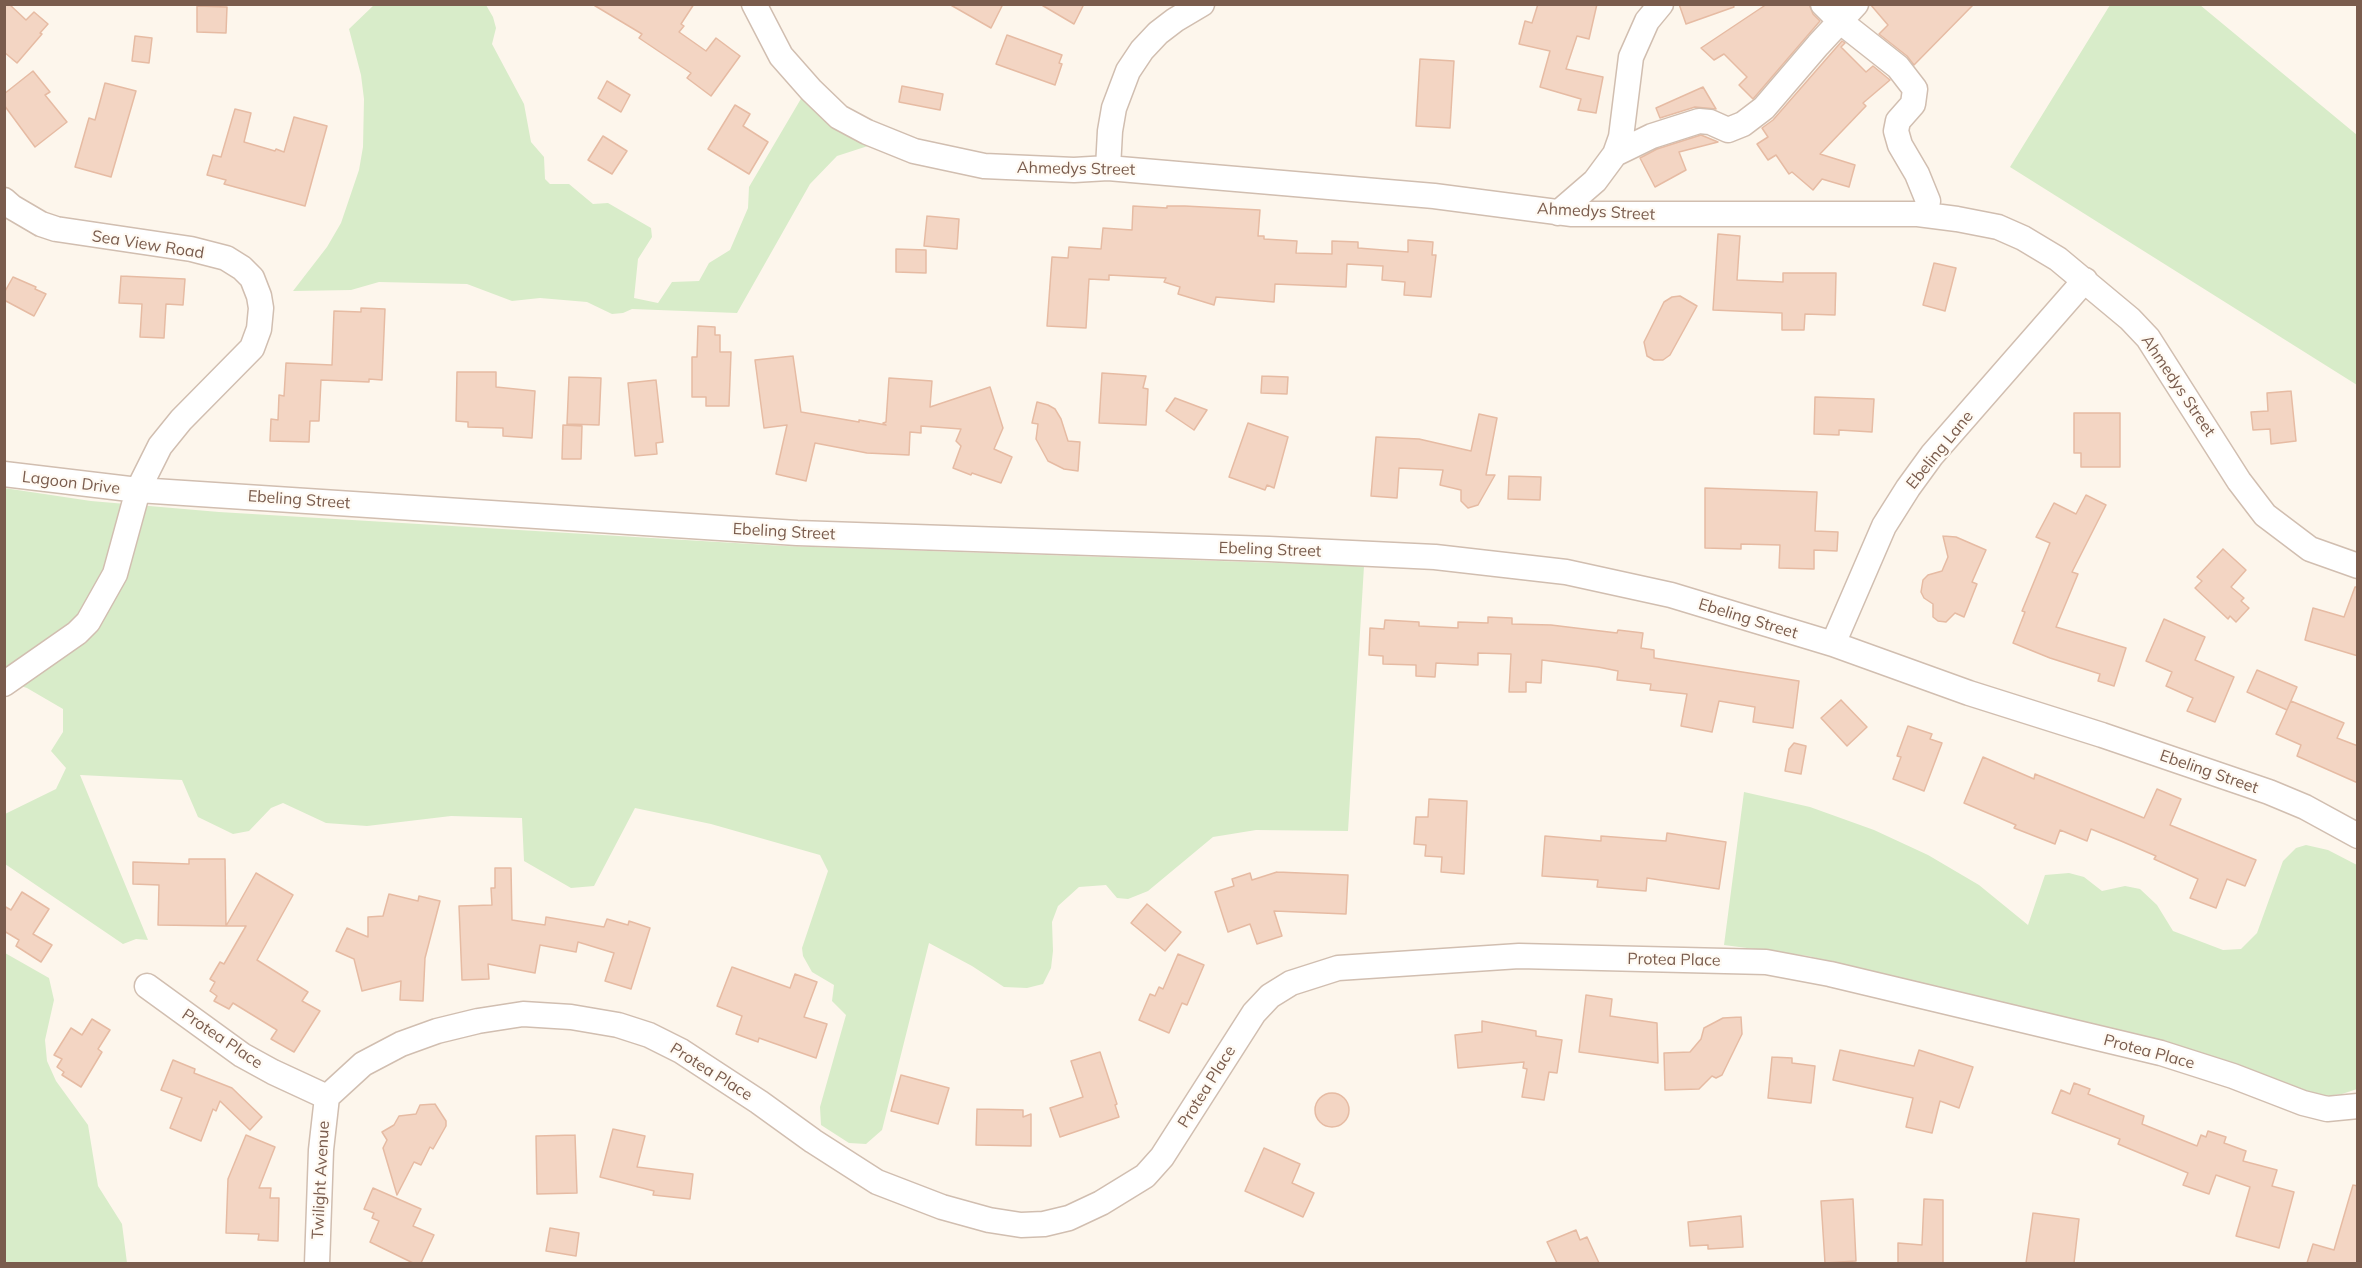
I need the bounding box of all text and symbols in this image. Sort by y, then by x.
street label: Ahmedys Street [1017,158,1135,180]
street label: Ahmedys Street [1536,199,1656,225]
street label: Sea View Road [91,227,205,263]
street label: Ahmedys Street [2137,332,2219,440]
street label: Ebeling Lane [1903,407,1977,493]
street label: Lagoon Drive [21,467,121,499]
street label: Ebeling Street [247,487,351,513]
street label: Ebeling Street [732,520,836,544]
street label: Ebeling Street [1218,539,1322,561]
street label: Ebeling Street [1696,595,1800,643]
street label: Ebeling Street [2157,746,2261,798]
street label: Protea Place [1627,950,1721,970]
street label: Protea Place [178,1005,266,1073]
street label: Protea Place [2101,1031,2197,1073]
street label: Protea Place [666,1039,756,1105]
street label: Protea Place [1174,1042,1240,1132]
street label: Twilight Avenue [308,1120,334,1240]

